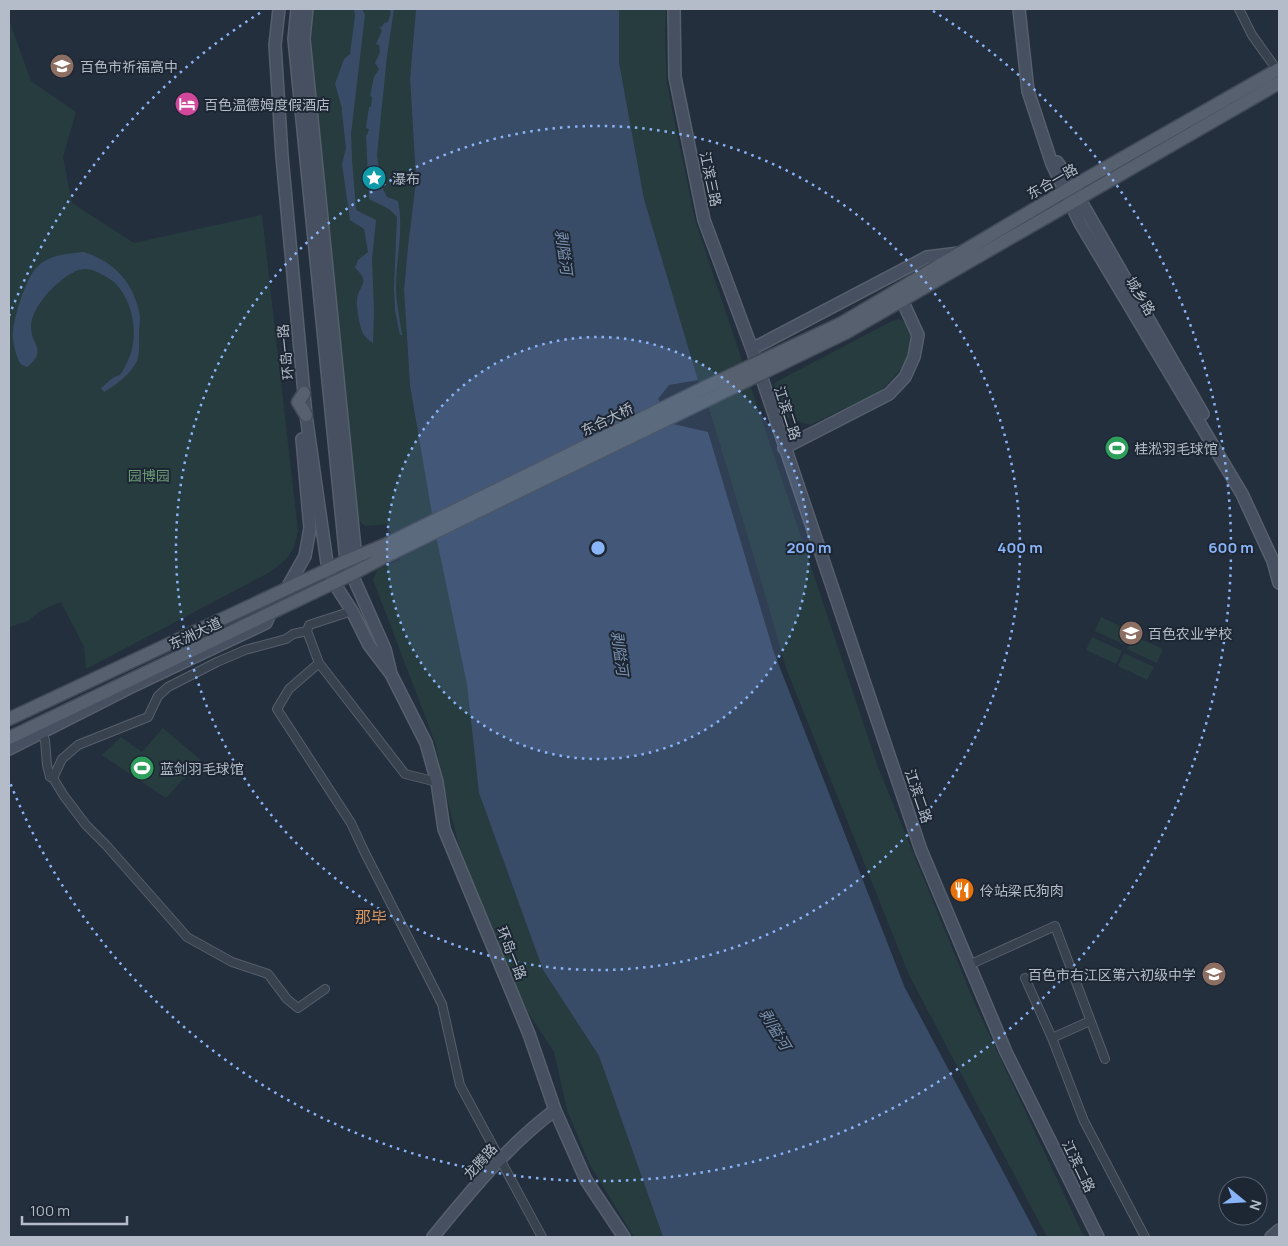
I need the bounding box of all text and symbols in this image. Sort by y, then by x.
school or university icon: 百色市祈福高中 [49,53,75,79]
place label: 百色市祈福高中 [80,57,178,76]
hotel icon: 百色温德姆度假酒店 [174,91,200,117]
place label: 百色温德姆度假酒店 [204,95,330,114]
street label: 江滨三路 [696,150,726,208]
street label: 东合一路 [1023,159,1081,203]
place icon: 瀑布 [361,165,387,191]
place label: 瀑布 [392,169,420,188]
water label: 剥隘河 [550,228,578,279]
street label: 城乡路 [1122,273,1160,319]
street label: 环岛一路 [273,323,297,381]
street label: 江滨二路 [770,383,806,443]
street label: 东合大桥 [578,398,636,440]
sports icon: 桂淞羽毛球馆 [1104,435,1130,461]
place label: 桂淞羽毛球馆 [1134,439,1218,458]
park label: 园博园 [128,466,170,485]
text: 200 m [786,537,832,558]
text: 400 m [997,537,1043,558]
text: 600 m [1208,537,1254,558]
centre of rings [589,539,607,557]
street label: 东洲大道 [166,613,224,653]
school or university icon: 百色农业学校 [1118,620,1144,646]
place label: 百色农业学校 [1148,624,1232,643]
water label: 剥隘河 [606,629,634,680]
sports icon: 蓝剑羽毛球馆 [129,755,155,781]
place label: 蓝剑羽毛球馆 [160,759,244,778]
street label: 江滨二路 [901,766,937,826]
restaurant icon: 伶站梁氏狗肉 [949,877,975,903]
place label: 伶站梁氏狗肉 [980,881,1064,900]
district label: 那毕 [355,906,387,928]
street label: 环岛一路 [493,923,531,983]
school or university icon: 百色市右江区第六初级中学 [1201,961,1227,987]
place label: 百色市右江区第六初级中学 [1028,965,1196,984]
water label: 剥隘河 [754,1004,797,1056]
street label: 江滨二路 [1058,1137,1100,1195]
street label: 龙腾路 [459,1139,501,1183]
north arrow [1218,1176,1268,1226]
scale bar [22,1194,128,1226]
text: N [1245,1197,1266,1213]
text: 100 m [30,1200,70,1221]

